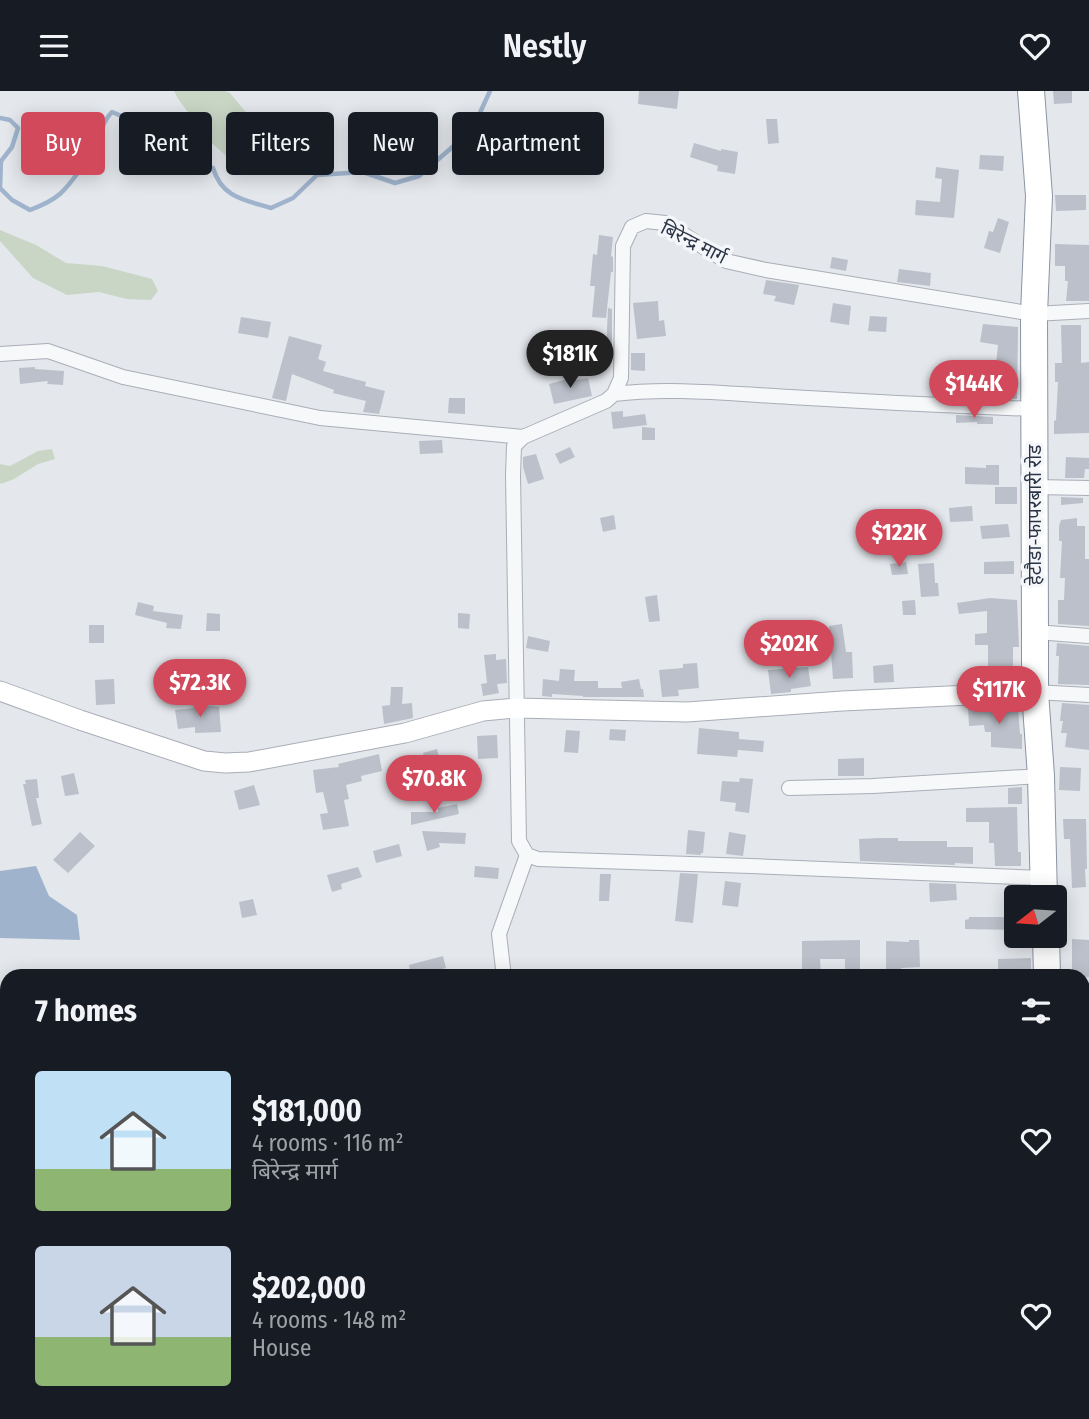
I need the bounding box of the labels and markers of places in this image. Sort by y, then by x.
pin: $181K [521,331,619,390]
pin: $144K [925,361,1023,420]
pin: $122K [850,510,948,569]
pin: $202K [740,621,838,680]
pin: $72.3K [143,659,257,719]
pin: $117K [950,667,1048,726]
pin: $70.8K [377,755,491,815]

